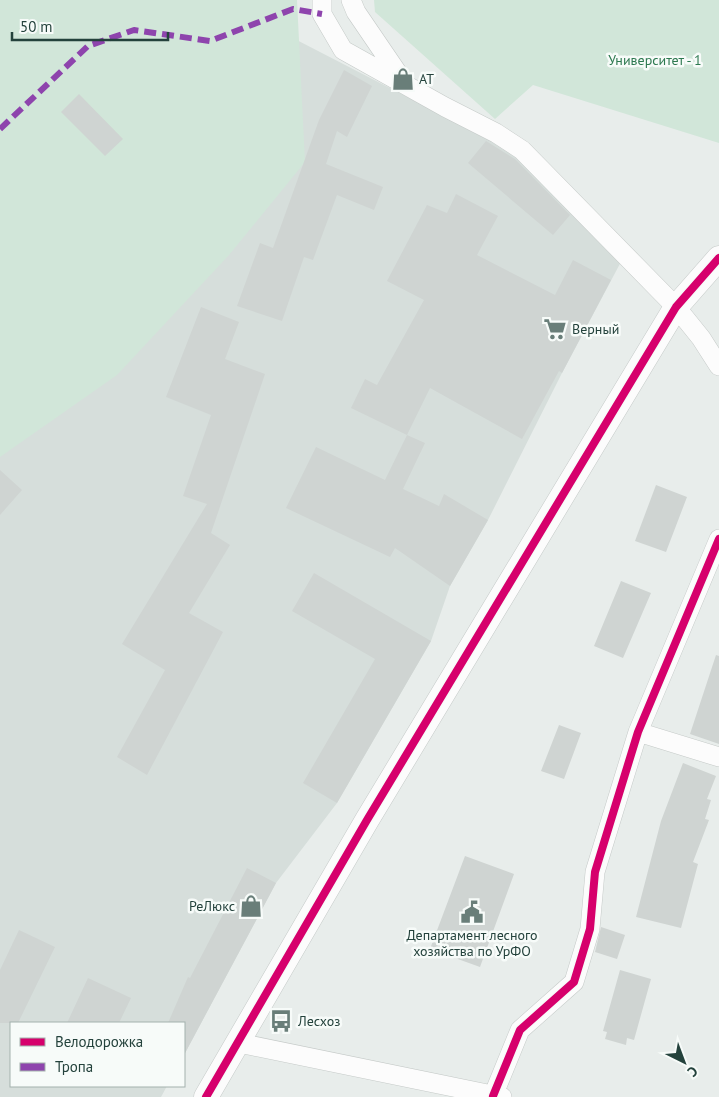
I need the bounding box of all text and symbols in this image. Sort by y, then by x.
scale bar [12,10,169,42]
text: 50 m [20,17,53,36]
park label: Университет - 1 [608,51,702,69]
shop icon: AT [390,66,416,92]
place label: AT [419,70,434,88]
supermarket icon: Верный [542,316,568,342]
place label: Верный [572,320,619,338]
shop icon: РеЛюкс [238,893,264,919]
place label: РеЛюкс [189,897,235,915]
public building icon: Департамент лесного хозяйства по УрФО [459,899,485,925]
place label: Департамент лесного хозяйства по УрФО [407,926,537,960]
bus stop icon: Лесхоз [268,1008,294,1034]
place label: Лесхоз [297,1012,340,1030]
legend [10,1022,185,1087]
text: Велодорожка [55,1032,143,1051]
north arrow [659,1037,709,1087]
text: Тропа [55,1057,93,1076]
text: С [684,1062,702,1081]

